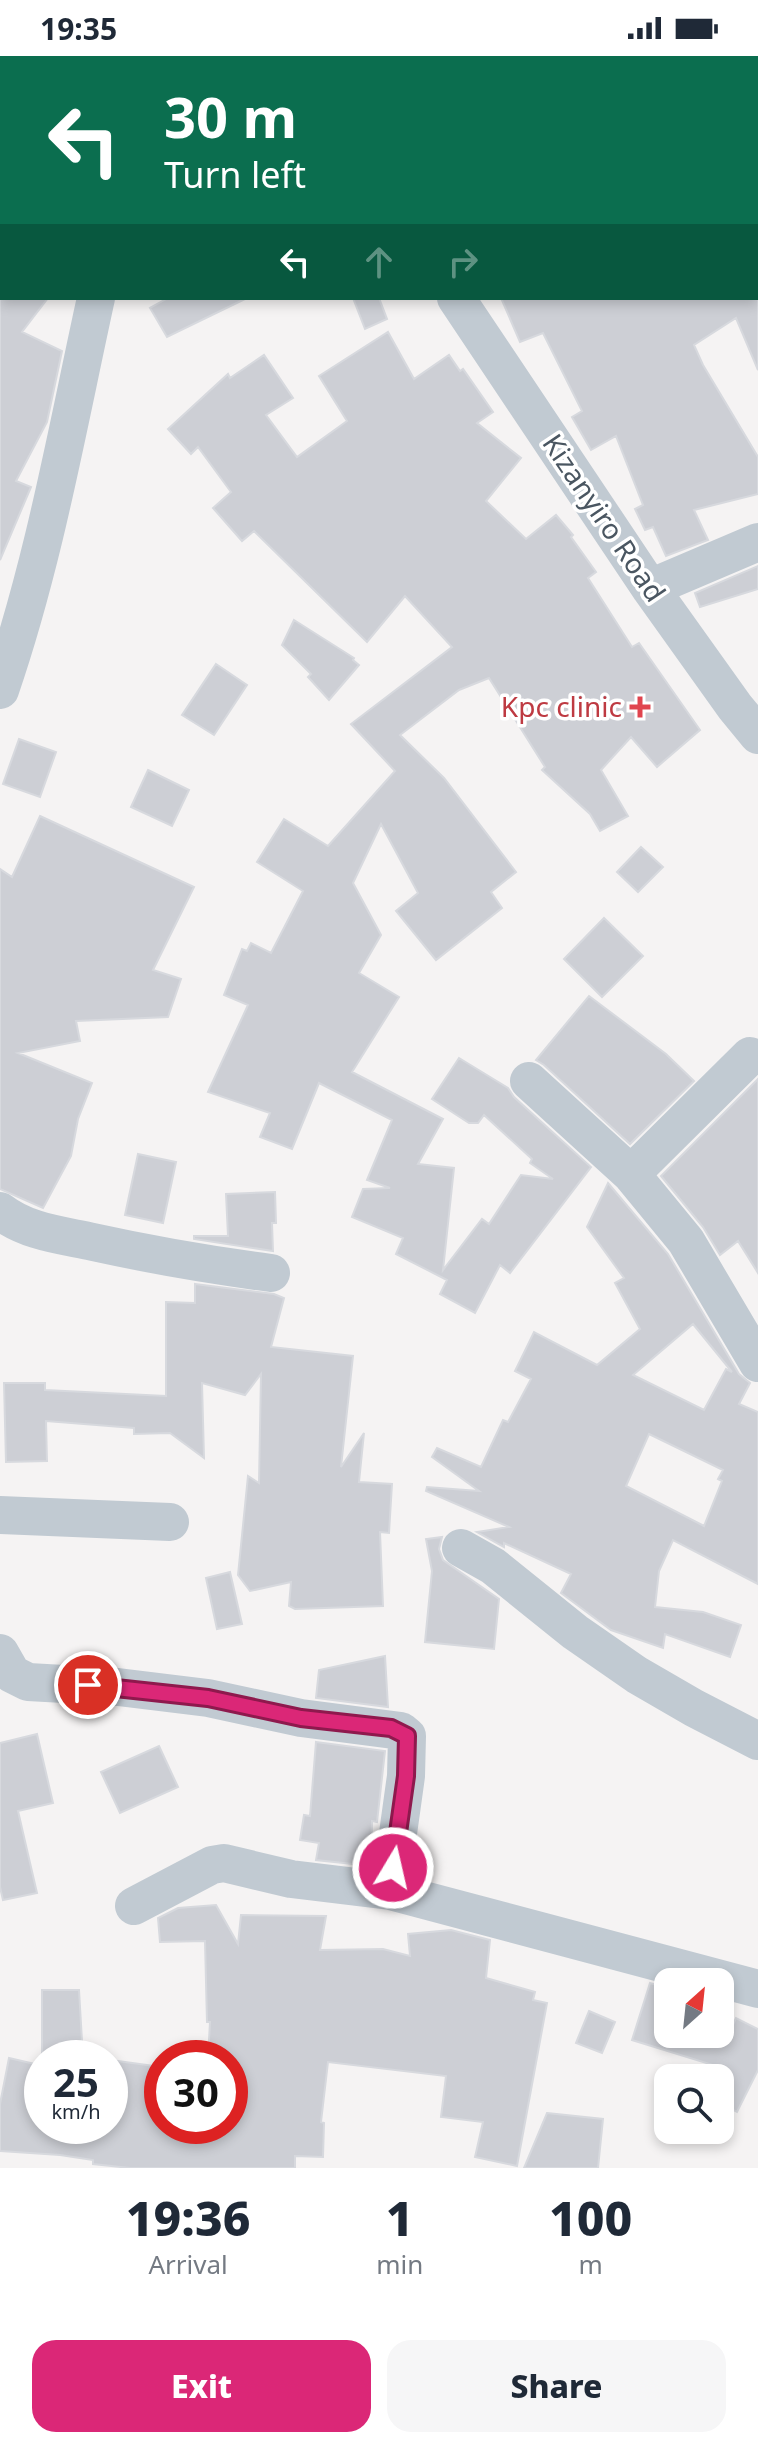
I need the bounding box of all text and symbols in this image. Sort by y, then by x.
text: 19:35 [40,8,117,49]
text: 30 m [164,78,297,154]
icon: left [32,88,136,192]
text: Turn left [164,150,306,199]
icon: left [273,240,317,284]
icon: ahead [357,240,401,284]
icon: right [441,240,485,284]
street label: Kizanyiro Road [535,426,675,609]
place label: Kpc clinic [501,687,622,725]
marker: Kpc clinic [629,696,651,718]
pin [54,1651,122,1719]
icon: arrive [66,1663,110,1707]
position arrow [351,1826,435,1910]
north arrow [654,1968,734,2048]
map controls [654,1968,734,2144]
speed limit sign: 30 [144,2040,248,2144]
text: 25 [53,2054,99,2109]
button: search [654,2064,734,2144]
text: km/h [51,2098,101,2125]
text: 19:36 [126,2185,250,2250]
text: 1 [386,2185,414,2250]
text: 100 [549,2185,632,2250]
text: Arrival [148,2246,228,2282]
text: min [376,2246,423,2282]
text: m [578,2246,603,2282]
button: Exit [32,2340,371,2432]
button: Share [387,2340,726,2432]

